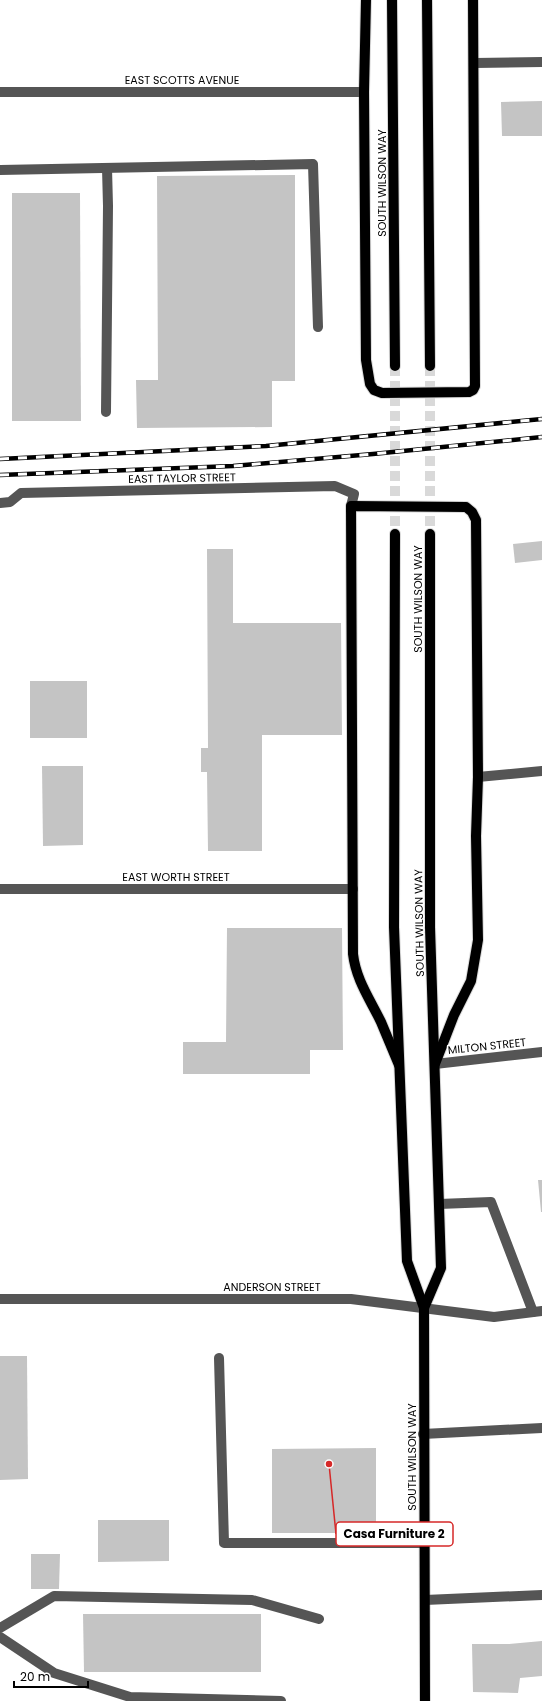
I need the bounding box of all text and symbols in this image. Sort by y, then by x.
street label: EAST SCOTTS AVENUE [125,72,239,88]
street label: SOUTH WILSON WAY [374,129,390,237]
street label: EAST TAYLOR STREET [128,469,236,487]
street label: SOUTH WILSON WAY [410,545,426,653]
street label: EAST WORTH STREET [122,869,230,885]
street label: SOUTH WILSON WAY [410,869,428,977]
street label: MILTON STREET [447,1034,527,1058]
street label: ANDERSON STREET [223,1279,321,1295]
street label: SOUTH WILSON WAY [404,1403,420,1511]
callout: Casa Furniture 2 [336,1522,453,1546]
text: Casa Furniture 2 [344,1525,445,1542]
scale bar [14,1663,88,1689]
text: 20 m [20,1668,50,1685]

